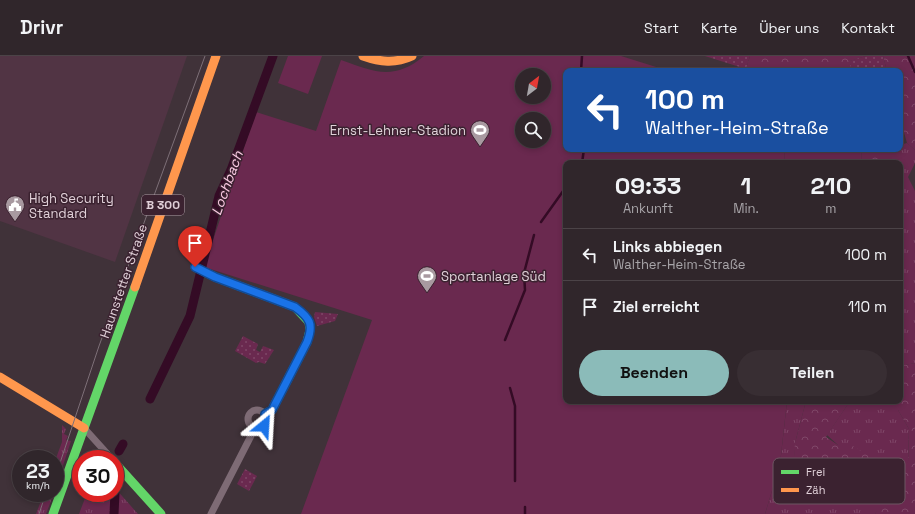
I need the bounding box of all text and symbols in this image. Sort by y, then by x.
text: Drivr [20,15,63,40]
text: Start [644,19,679,37]
text: Karte [701,19,737,37]
text: Über uns [759,19,819,37]
text: Kontakt [841,19,895,37]
north arrow [515,68,551,104]
map controls [515,68,551,148]
text: 100 m [645,81,725,117]
icon: left [579,84,631,136]
button: search [515,112,551,148]
text: Walther-Heim-Straße [645,116,829,139]
sports icon: Ernst-Lehner-Stadion [469,119,491,147]
place label: Ernst-Lehner-Stadion [330,122,466,139]
water label: Lochbach [207,148,247,218]
text: 09:33 [615,170,681,201]
text: 1 [741,170,751,201]
text: 210 [811,170,851,201]
place label: High Security Standard [29,190,114,222]
public building icon: High Security Standard [4,194,26,222]
road number: B 300 [142,195,184,215]
text: Ankunft [623,200,673,217]
text: Min. [733,200,759,217]
text: m [825,200,837,217]
street label: Haunstetter Straße [96,222,151,341]
pin [178,226,212,267]
icon: arrive [184,232,206,254]
text: Links abbiegen [613,237,722,256]
icon: left [579,244,601,266]
text: 100 m [845,245,887,264]
text: Walther-Heim-Straße [613,256,746,273]
sports icon: Sportanlage Süd [416,265,438,293]
place label: Sportanlage Süd [441,268,546,285]
icon: arrive [579,296,601,318]
text: Ziel erreicht [613,297,700,316]
text: 110 m [848,297,887,316]
button: Beenden [579,350,729,396]
button: Teilen [737,350,887,396]
position arrow [243,405,285,447]
speed limit sign: 30 [72,450,124,502]
text: 23 [26,458,50,484]
legend [773,458,905,504]
text: Frei [806,465,825,479]
text: km/h [26,479,50,492]
text: Zäh [806,483,825,497]

